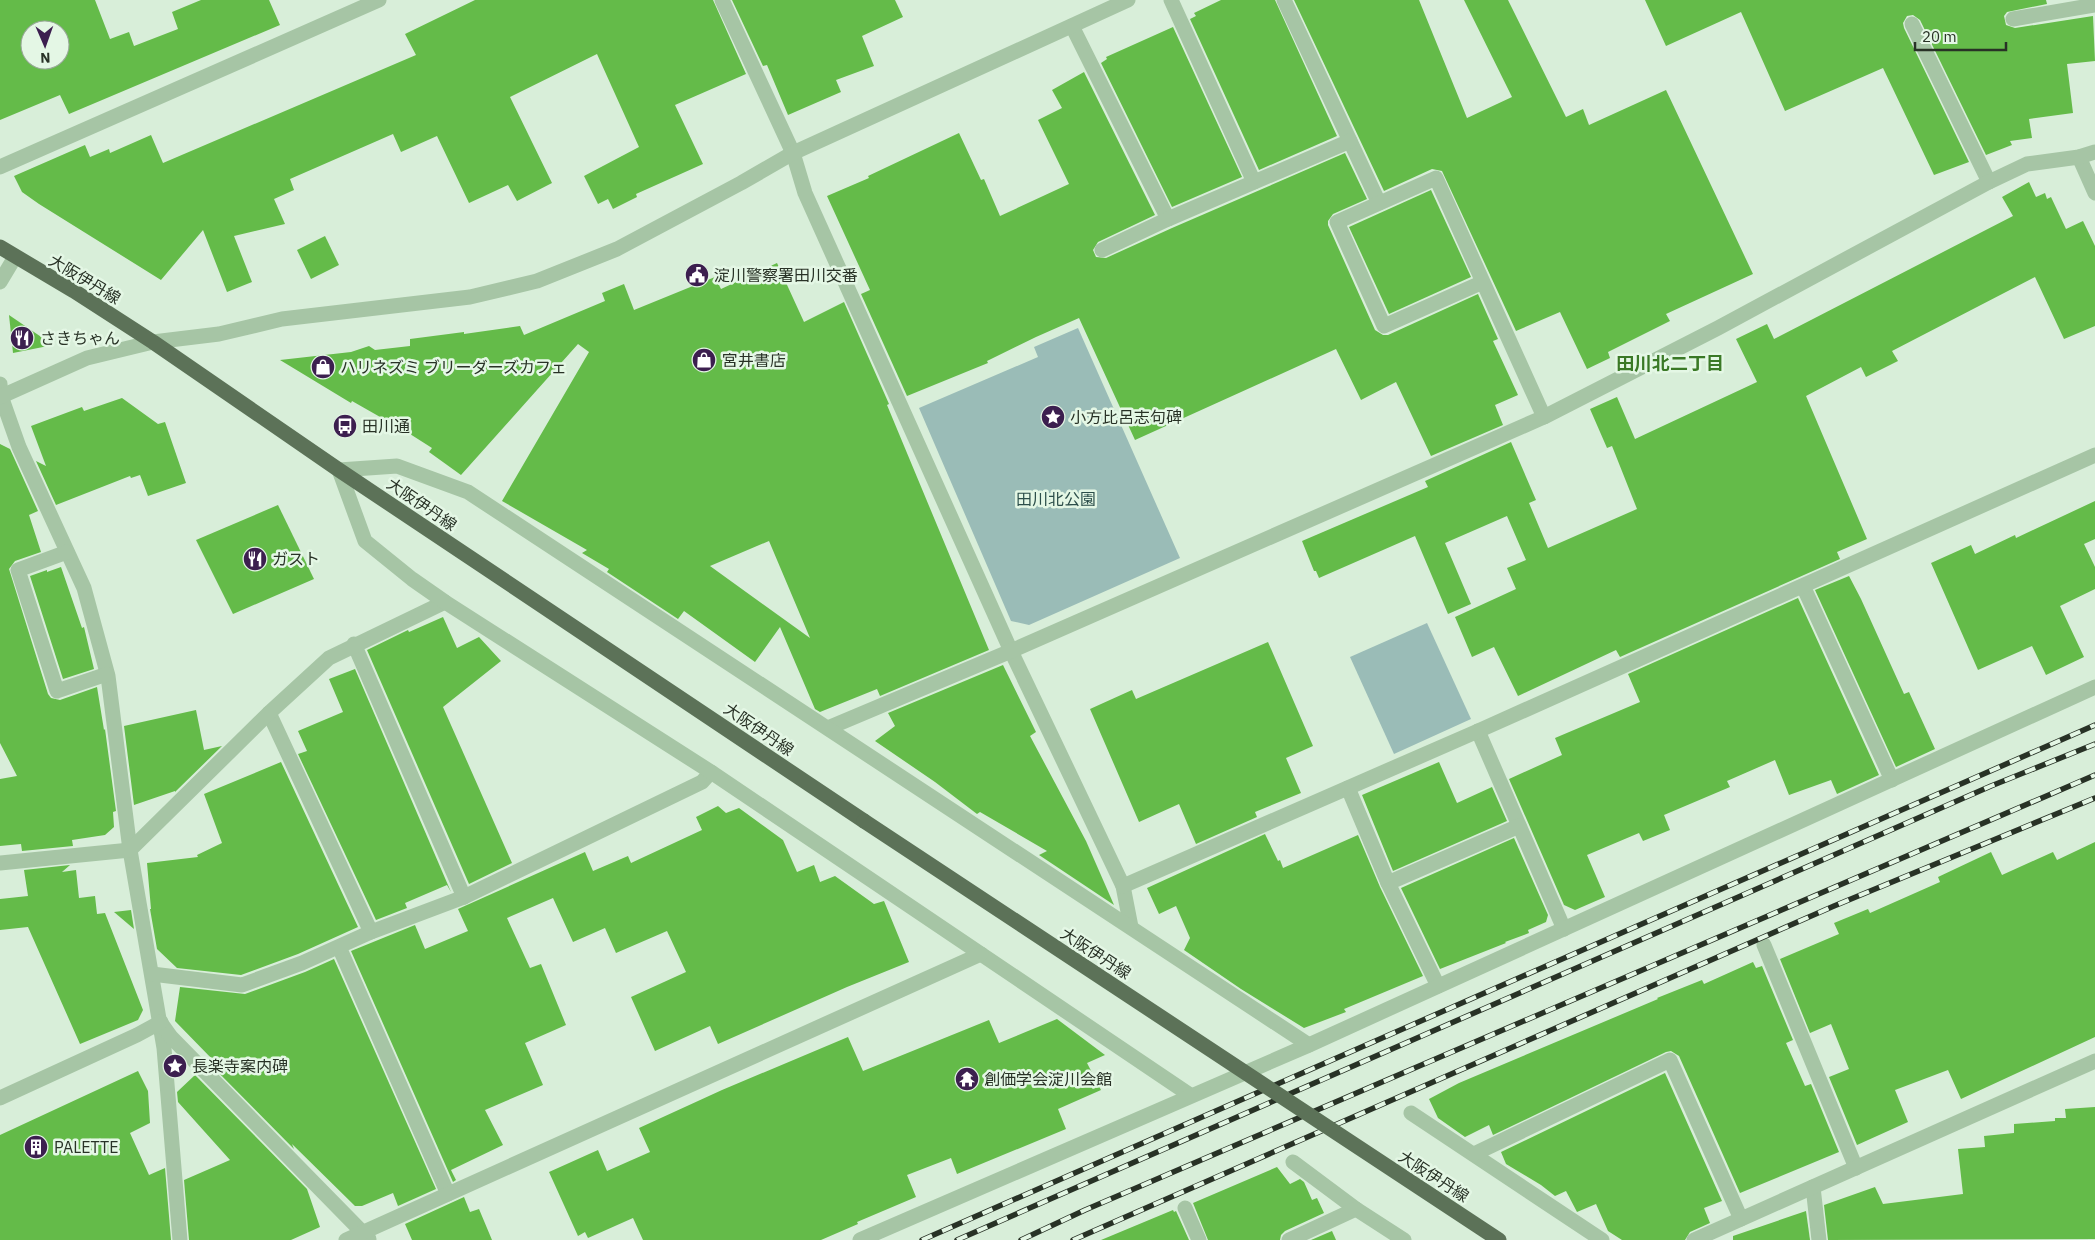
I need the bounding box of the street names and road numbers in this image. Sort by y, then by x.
street label: 大阪伊丹線 [46,250,124,308]
street label: 大阪伊丹線 [383,473,461,535]
street label: 大阪伊丹線 [720,698,798,760]
street label: 大阪伊丹線 [1057,923,1135,983]
street label: 大阪伊丹線 [1395,1146,1473,1206]

